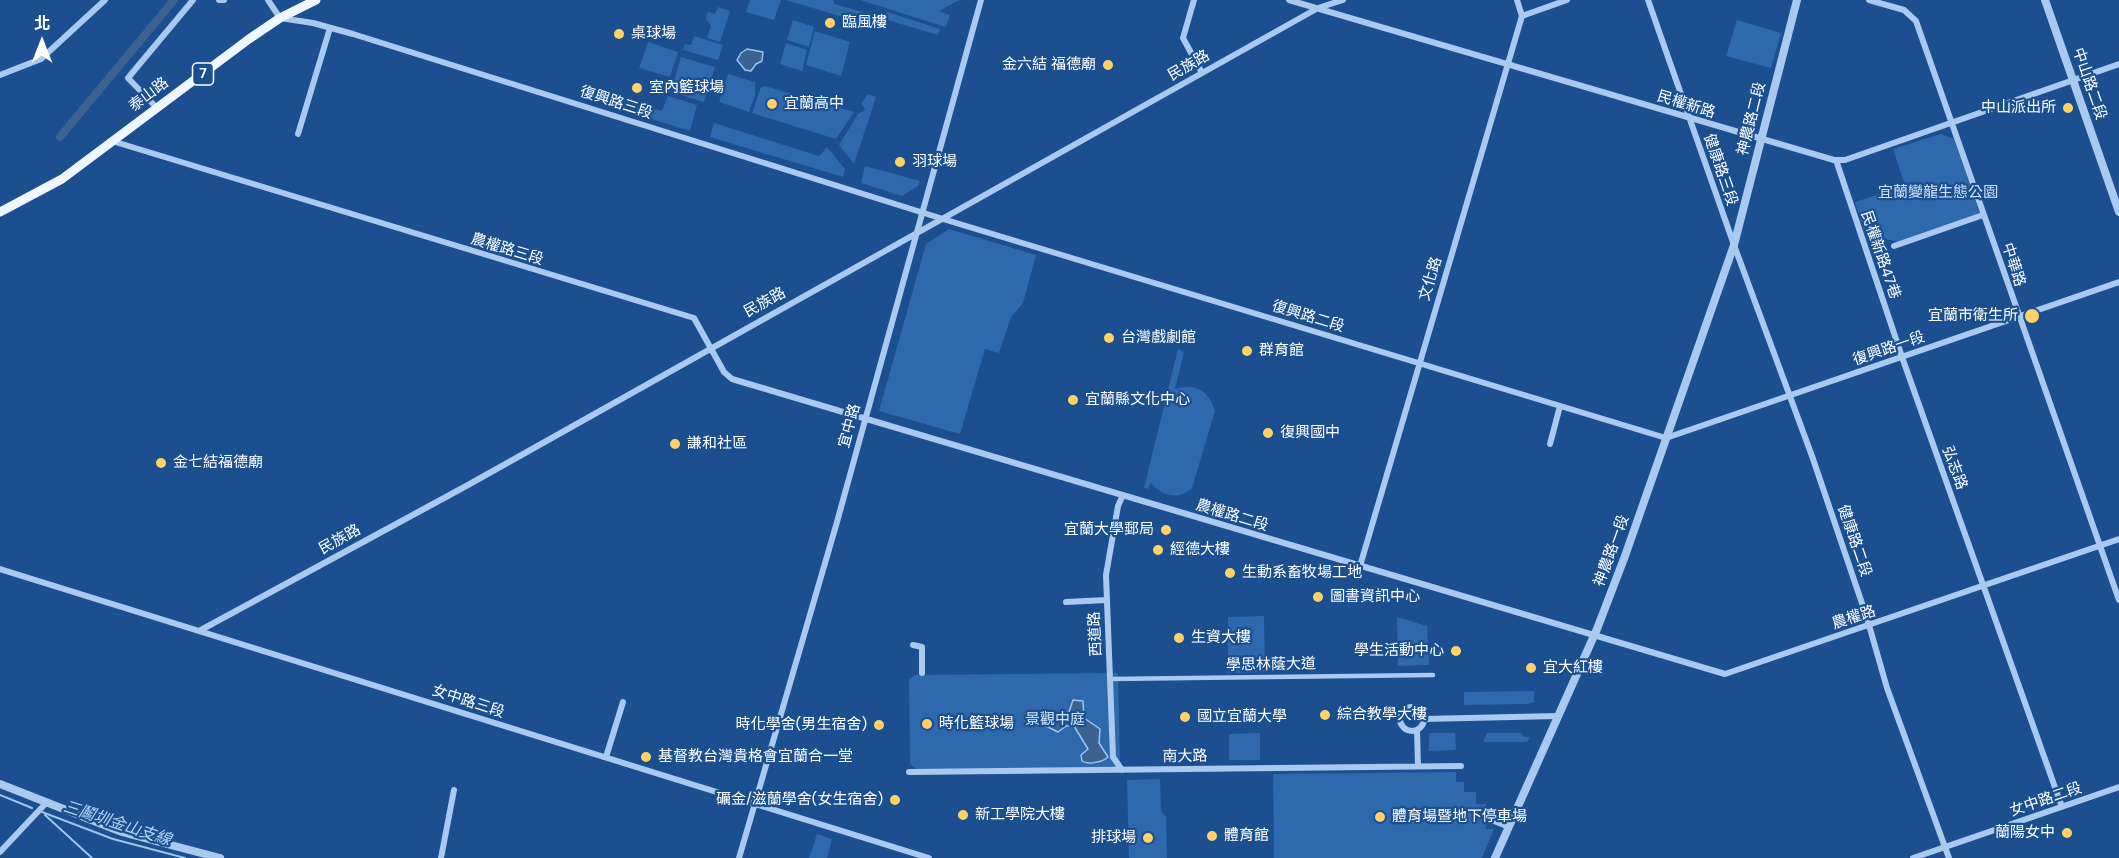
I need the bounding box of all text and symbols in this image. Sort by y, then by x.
north arrow [12,12,72,72]
text: 北 [34,13,50,34]
place label: 臨風樓 [842,14,887,32]
marker: 臨風樓 [823,16,837,30]
place label: 桌球場 [631,25,676,43]
marker: 桌球場 [612,27,626,41]
street label: 中山路二段 [2068,46,2110,122]
street label: 民族路 [1165,47,1213,85]
place label: 金六結 福德廟 [1002,56,1096,74]
marker: 金六結 福德廟 [1101,58,1115,72]
road number: 7 [192,63,214,85]
street label: 泰山路 [126,74,172,116]
place label: 室內籃球場 [649,79,724,97]
street label: 神農路二段 [1734,80,1770,158]
marker: 室內籃球場 [630,81,644,95]
street label: 復興路三段 [578,83,654,123]
street label: 民權新路 [1655,88,1717,122]
place label: 宜蘭高中 [784,95,844,113]
marker: 宜蘭高中 [765,97,779,111]
place label: 中山派出所 [1981,99,2056,117]
marker: 中山派出所 [2061,101,2075,115]
street label: 健康路三段 [1699,132,1741,208]
place label: 羽球場 [912,153,957,171]
marker: 羽球場 [893,155,907,169]
park label: 宜蘭變龍生態公園 [1878,184,1998,202]
street label: 民權新路47巷 [1856,209,1904,301]
street label: 農權路三段 [469,230,545,270]
street label: 中華路 [1997,241,2029,289]
street label: 文化路 [1416,255,1446,303]
street label: 民族路 [741,284,789,322]
street label: 復興路二段 [1270,297,1346,337]
place label: 宜蘭市衛生所 [1928,307,2018,325]
marker: 宜蘭市衛生所 [2023,307,2041,325]
street label: 復興路一段 [1851,328,1927,370]
place label: 台灣戲劇館 [1121,329,1196,347]
marker: 台灣戲劇館 [1102,331,1116,345]
place label: 群育館 [1259,342,1304,360]
marker: 群育館 [1240,344,1254,358]
place label: 宜蘭縣文化中心 [1085,391,1190,409]
marker: 宜蘭縣文化中心 [1066,393,1080,407]
street label: 宜中路 [835,402,865,450]
place label: 復興國中 [1280,424,1340,442]
marker: 復興國中 [1261,426,1275,440]
place label: 謙和社區 [687,435,747,453]
marker: 謙和社區 [668,437,682,451]
street label: 弘志路 [1938,444,1970,492]
place label: 金七結福德廟 [173,454,263,472]
marker: 金七結福德廟 [154,456,168,470]
street label: 農權路二段 [1194,496,1270,536]
street label: 健康路二段 [1833,503,1875,579]
street label: 神農路一段 [1591,513,1633,589]
street label: 民族路 [316,521,364,559]
place label: 宜蘭大學郵局 [1064,521,1154,539]
marker: 宜蘭大學郵局 [1159,523,1173,537]
place label: 經德大樓 [1170,541,1230,559]
marker: 經德大樓 [1151,543,1165,557]
place label: 生動系畜牧場工地 [1242,564,1362,582]
marker: 生動系畜牧場工地 [1223,566,1237,580]
place label: 圖書資訊中心 [1330,588,1420,606]
marker: 圖書資訊中心 [1311,590,1325,604]
street label: 農權路 [1830,602,1878,634]
street label: 西道路 [1086,611,1106,657]
place label: 生資大樓 [1191,629,1251,647]
marker: 生資大樓 [1172,631,1186,645]
place label: 學生活動中心 [1354,642,1444,660]
marker: 學生活動中心 [1449,644,1463,658]
street label: 學思林蔭大道 [1226,655,1316,675]
place label: 宜大紅樓 [1543,659,1603,677]
marker: 宜大紅樓 [1524,661,1538,675]
street label: 女中路三段 [430,682,506,722]
place label: 綜合教學大樓 [1337,706,1427,724]
place label: 國立宜蘭大學 [1197,708,1287,726]
marker: 綜合教學大樓 [1318,708,1332,722]
marker: 國立宜蘭大學 [1178,710,1192,724]
park label: 景觀中庭 [1025,711,1085,729]
place label: 時化籃球場 [939,715,1014,733]
place label: 時化學舍(男生宿舍) [736,716,867,734]
marker: 時化籃球場 [920,717,934,731]
marker: 時化學舍(男生宿舍) [872,718,886,732]
place label: 基督教台灣貴格會宜蘭合一堂 [658,748,853,766]
street label: 南大路 [1162,748,1208,766]
marker: 基督教台灣貴格會宜蘭合一堂 [639,750,653,764]
street label: 女中路二段 [2008,779,2084,821]
place label: 礪金/滋蘭學舍(女生宿舍) [716,791,883,809]
marker: 礪金/滋蘭學舍(女生宿舍) [888,793,902,807]
water label: 三鬮圳金山支線 [61,798,173,850]
place label: 新工學院大樓 [975,806,1065,824]
marker: 新工學院大樓 [956,808,970,822]
place label: 體育場暨地下停車場 [1392,808,1527,826]
marker: 體育場暨地下停車場 [1373,810,1387,824]
place label: 蘭陽女中 [1995,824,2055,842]
marker: 蘭陽女中 [2060,826,2074,840]
place label: 體育館 [1224,827,1269,845]
place label: 排球場 [1091,829,1136,847]
marker: 體育館 [1205,829,1219,843]
marker: 排球場 [1141,831,1155,845]

